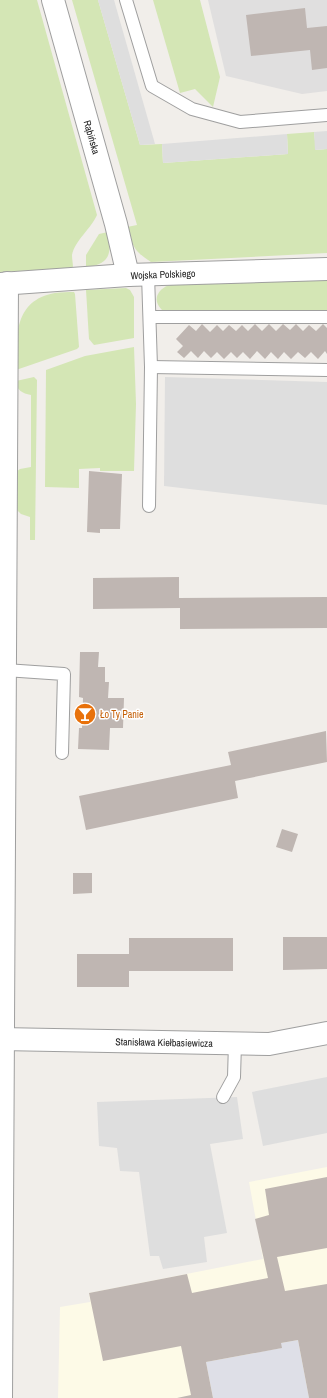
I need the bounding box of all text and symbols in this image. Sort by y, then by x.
street label: Rąbińska [80,119,103,156]
street label: Wojska Polskiego [130,267,196,282]
bar icon: Ło Ty Panie [72,701,98,727]
place label: Ło Ty Panie [100,708,144,721]
street label: Stanisława Kiełbasiewicza [115,1035,213,1050]

